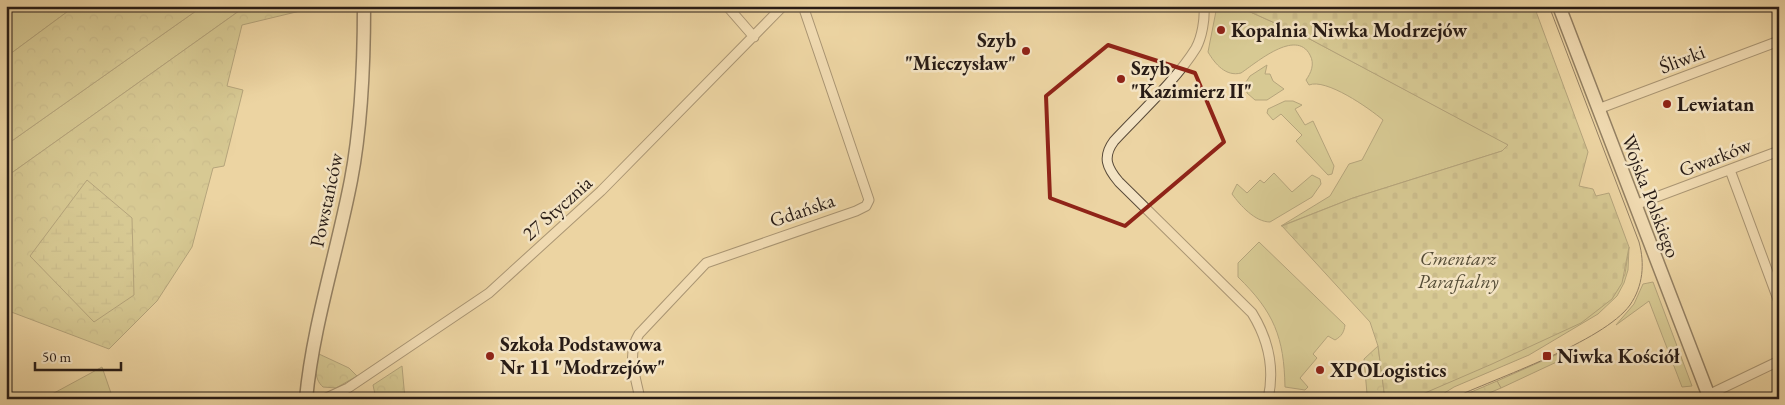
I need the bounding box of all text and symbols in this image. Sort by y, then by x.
place label: Kopalnia Niwka Modrzejów [1231,17,1467,43]
marker: Kopalnia Niwka Modrzejów [1215,24,1227,36]
place label: Szyb "Mieczysław" [905,27,1016,76]
street label: Śliwki [1655,38,1709,80]
marker: Szyb "Mieczysław" [1020,45,1032,57]
place label: Szyb "Kazimierz II" [1131,55,1252,104]
marker: Szyb "Kazimierz II" [1115,73,1127,85]
place label: Lewiatan [1677,91,1754,117]
marker: Lewiatan [1661,98,1673,110]
street label: Wojska Polskiego [1616,131,1686,261]
street label: Gwarków [1675,131,1755,183]
street label: Powstańców [303,150,349,249]
street label: 27 Stycznia [516,170,598,246]
street label: Gdańska [766,187,838,233]
park label: Cmentarz Parafialny [1418,245,1498,294]
place label: Szkoła Podstawowa Nr 11 "Modrzejów" [500,331,665,380]
scale bar [35,340,121,372]
place label: Niwka Kościół [1557,343,1680,369]
text: 50 m [42,347,71,366]
marker: Szkoła Podstawowa Nr 11 "Modrzejów" [484,350,496,362]
marker: Niwka Kościół [1541,350,1553,362]
place label: XPOLogistics [1329,357,1446,383]
marker: XPOLogistics [1314,364,1326,376]

